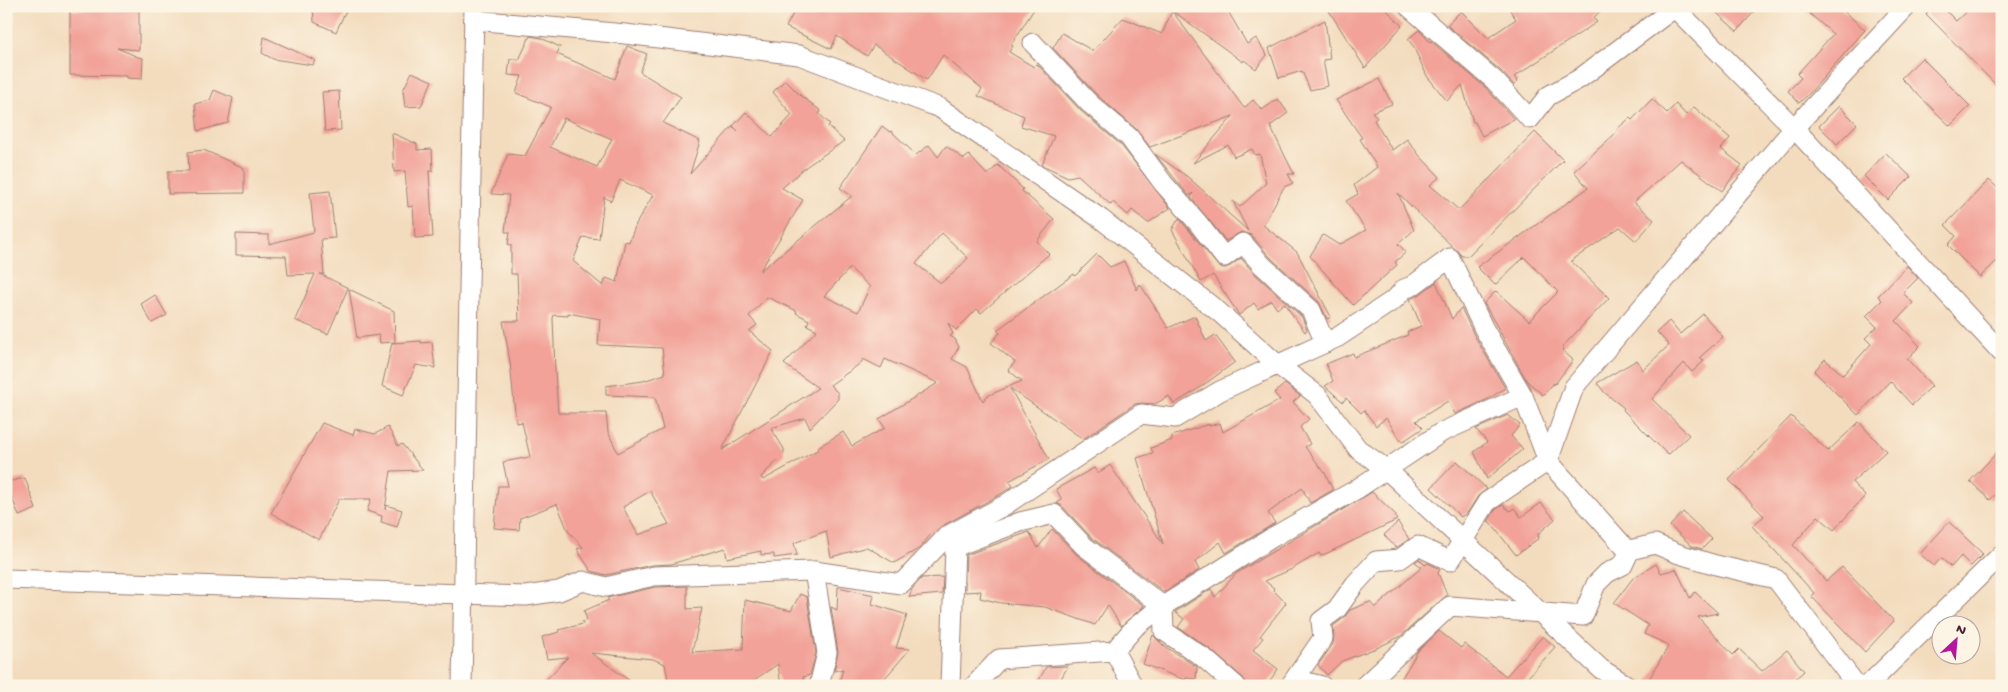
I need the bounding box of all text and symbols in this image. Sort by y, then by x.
north arrow [1930,614,1980,664]
text: N [1953,621,1968,640]

